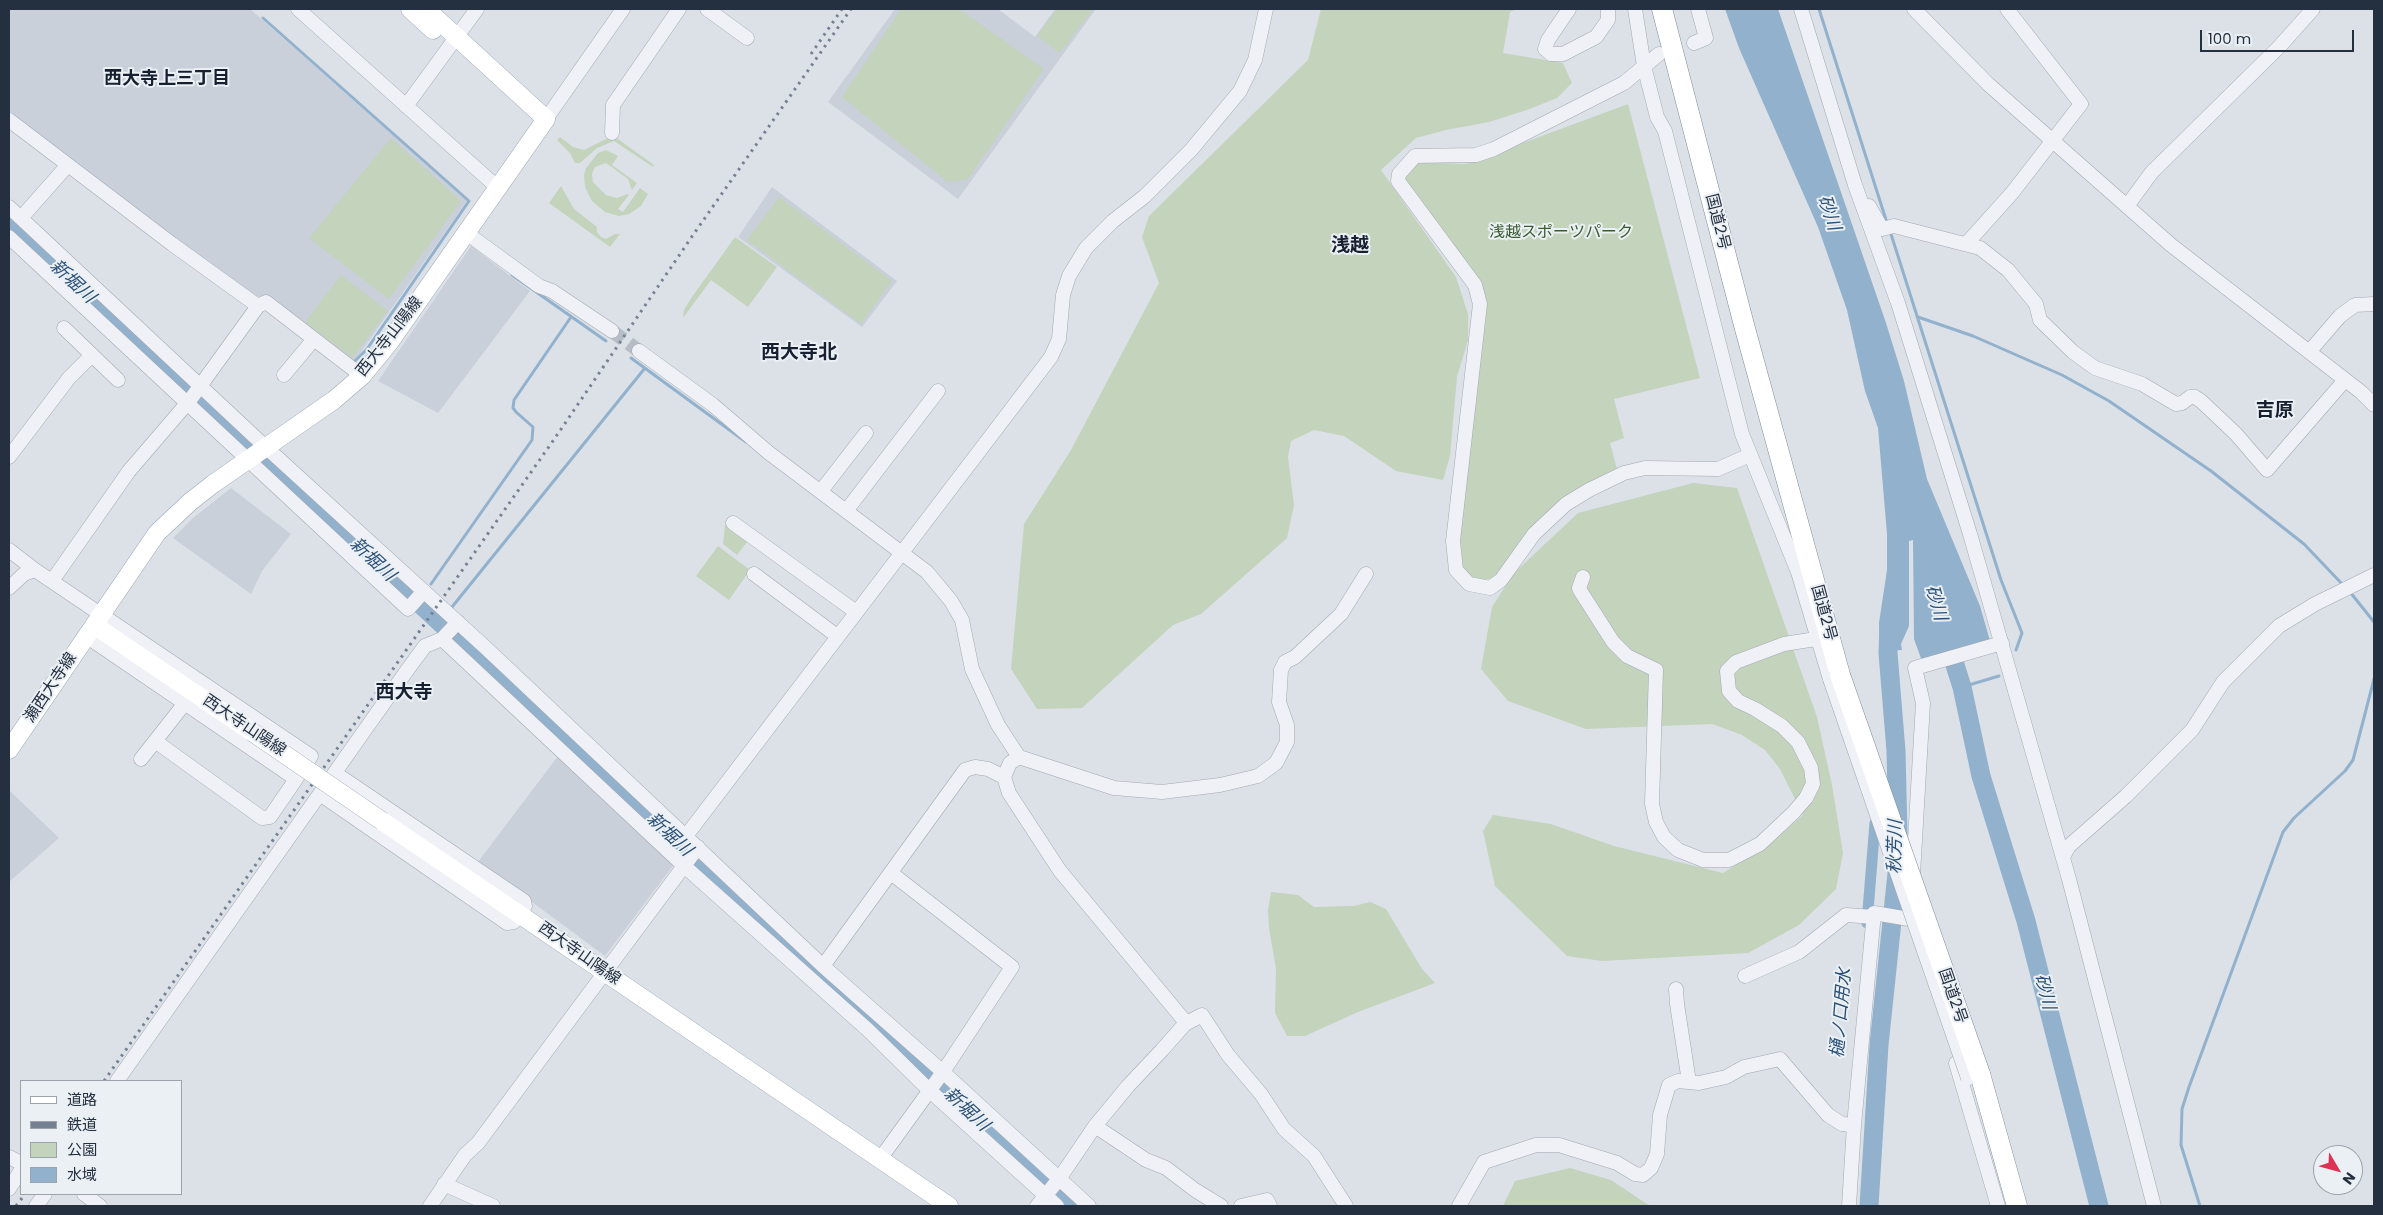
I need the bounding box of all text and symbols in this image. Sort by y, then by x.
scale bar [2203,20,2357,52]
text: 100 m [2208,28,2251,49]
district label: 西大寺上三丁目 [104,68,230,90]
street label: 国道2号 [1701,192,1733,252]
water label: 砂川 [1812,192,1844,234]
park label: 浅越スポーツパーク [1489,223,1633,243]
district label: 浅越 [1331,235,1369,257]
water label: 新堀川 [45,256,99,308]
street label: 西大寺山陽線 [353,293,427,381]
district label: 西大寺北 [761,342,837,364]
district label: 吉原 [2256,400,2294,422]
water label: 新堀川 [345,534,399,586]
street label: 国道2号 [1806,583,1840,643]
water label: 砂川 [1920,583,1950,623]
street label: 瀬西大寺線 [21,649,81,727]
district label: 西大寺 [376,682,432,704]
street label: 西大寺山陽線 [199,691,289,761]
water label: 新堀川 [642,809,696,861]
water label: 秋芳川 [1885,820,1907,874]
street label: 西大寺山陽線 [534,919,624,989]
street label: 国道2号 [1934,966,1970,1026]
water label: 樋ノ口用水 [1827,967,1857,1059]
water label: 砂川 [2029,972,2059,1012]
legend [20,1080,182,1195]
water label: 新堀川 [939,1084,993,1136]
text: 道路 [67,1089,97,1110]
text: 鉄道 [67,1114,97,1135]
text: 公園 [67,1139,97,1160]
north arrow [2313,1145,2363,1195]
text: 水域 [67,1164,97,1185]
text: N [2338,1168,2360,1189]

